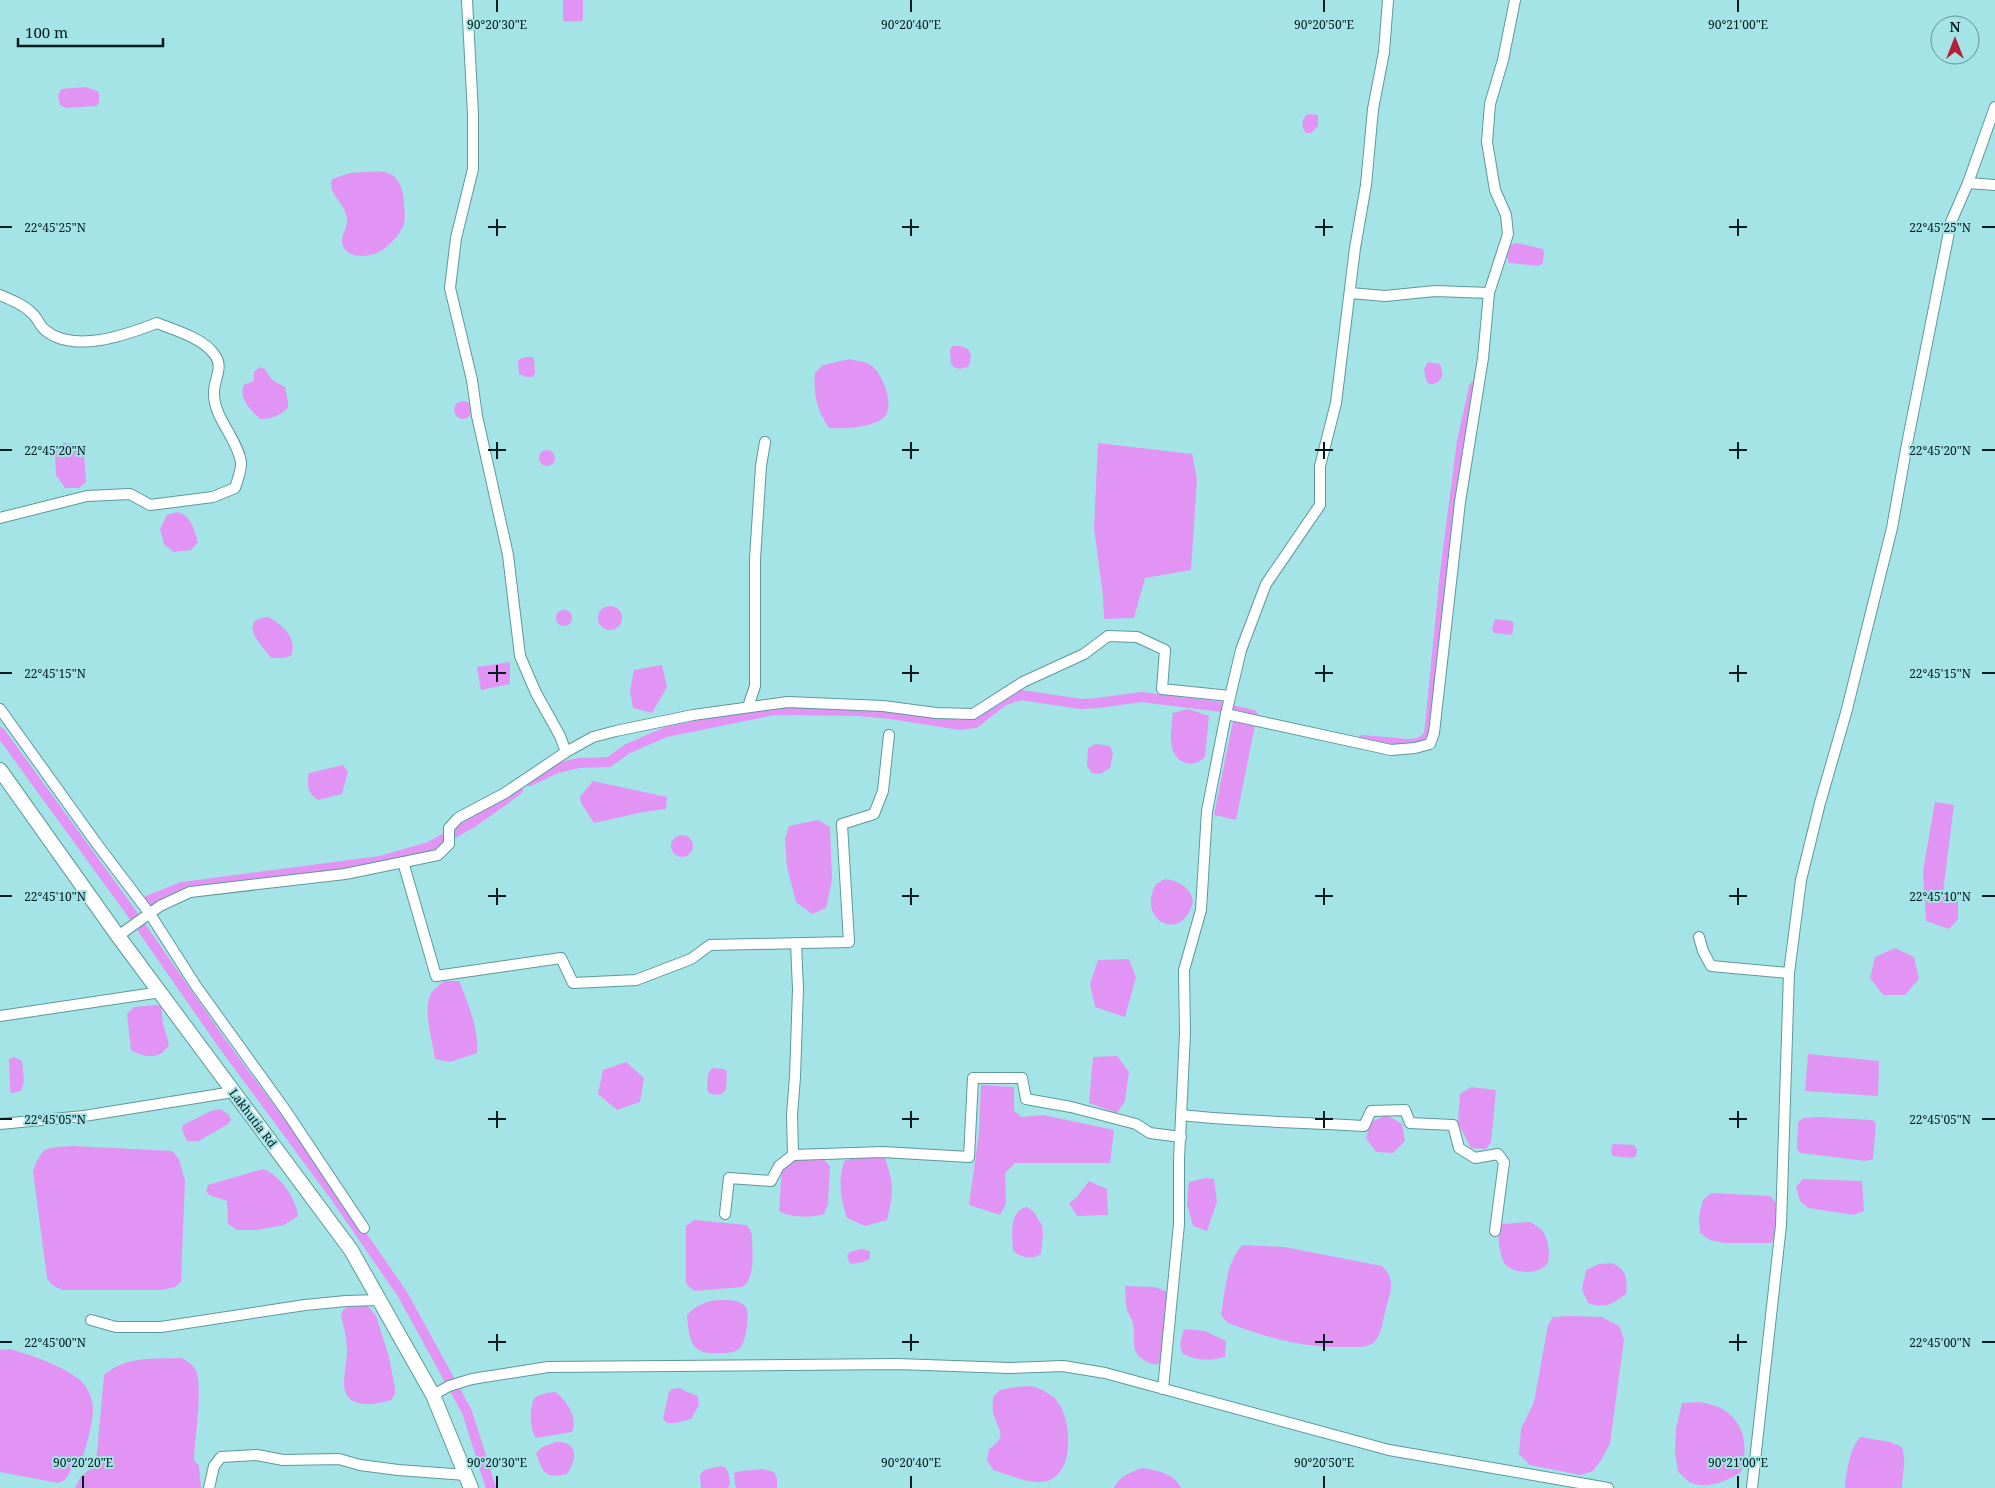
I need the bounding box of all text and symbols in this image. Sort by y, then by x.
scale bar [18,15,162,47]
north arrow [1930,15,1980,65]
text: 90°20'30"E [467,16,527,33]
text: 90°20'40"E [881,16,941,33]
text: 90°20'50"E [1294,16,1354,33]
text: 90°21'00"E [1708,16,1768,33]
text: N [1949,17,1961,36]
text: 100 m [25,22,68,42]
text: 22°45'25"N [24,219,86,236]
text: 22°45'25"N [1909,219,1971,236]
text: 22°45'20"N [24,442,86,459]
text: 22°45'20"N [1909,442,1971,459]
text: 22°45'15"N [24,665,86,682]
text: 22°45'15"N [1909,665,1971,682]
text: 22°45'10"N [24,888,86,905]
text: 22°45'10"N [1909,888,1971,905]
street label: Lakhutia Rd [225,1085,281,1151]
text: 22°45'05"N [24,1111,86,1128]
text: 22°45'05"N [1909,1111,1971,1128]
text: 22°45'00"N [24,1334,86,1351]
text: 22°45'00"N [1909,1334,1971,1351]
text: 90°20'20"E [53,1454,113,1471]
text: 90°20'30"E [467,1454,527,1471]
text: 90°20'40"E [881,1454,941,1471]
text: 90°20'50"E [1294,1454,1354,1471]
text: 90°21'00"E [1708,1454,1768,1471]

